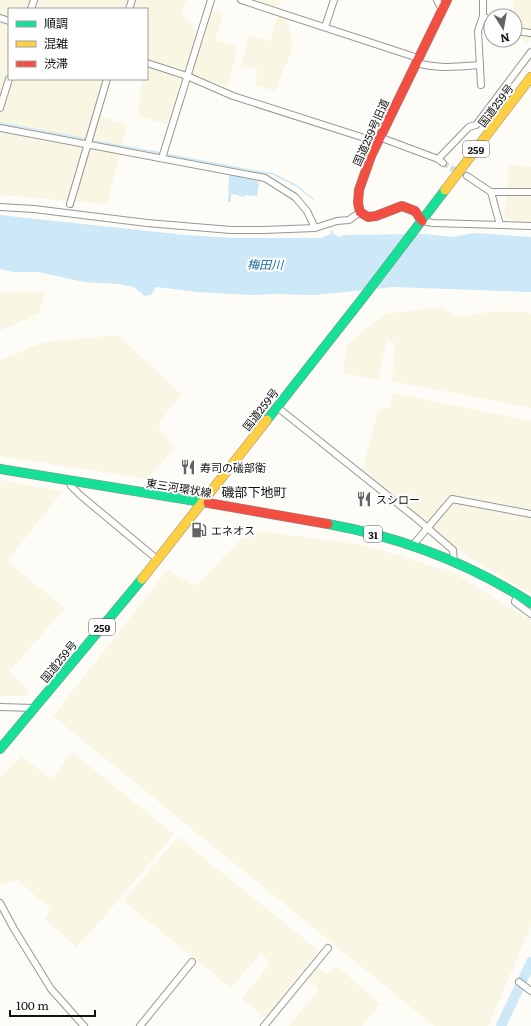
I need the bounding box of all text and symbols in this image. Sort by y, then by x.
legend [8,8,148,80]
north arrow [483,8,523,48]
text: 順調 [44,14,68,32]
text: N [499,30,511,48]
text: 混雑 [44,34,68,52]
text: 渋滞 [44,54,68,72]
street label: 国道259号 [474,80,516,130]
street label: 国道259号旧道 [348,96,392,168]
road number: 259 [463,141,489,157]
water label: 梅田川 [247,255,285,273]
street label: 国道259号 [238,384,282,434]
restaurant icon: 寿司の礒部衛 [179,458,197,476]
place label: 寿司の礒部衛 [200,459,266,475]
street label: 東三河環状線 [145,474,213,500]
district label: 磯部下地町 [221,482,287,501]
restaurant icon: スシロー [355,490,373,508]
place label: スシロー [376,491,420,507]
fuel station icon: エネオス [190,521,208,539]
place label: エネオス [211,522,255,538]
road number: 31 [364,526,382,542]
road number: 259 [89,619,115,635]
street label: 国道259号 [36,637,80,685]
scale bar [10,992,95,1018]
text: 100 m [16,996,49,1014]

